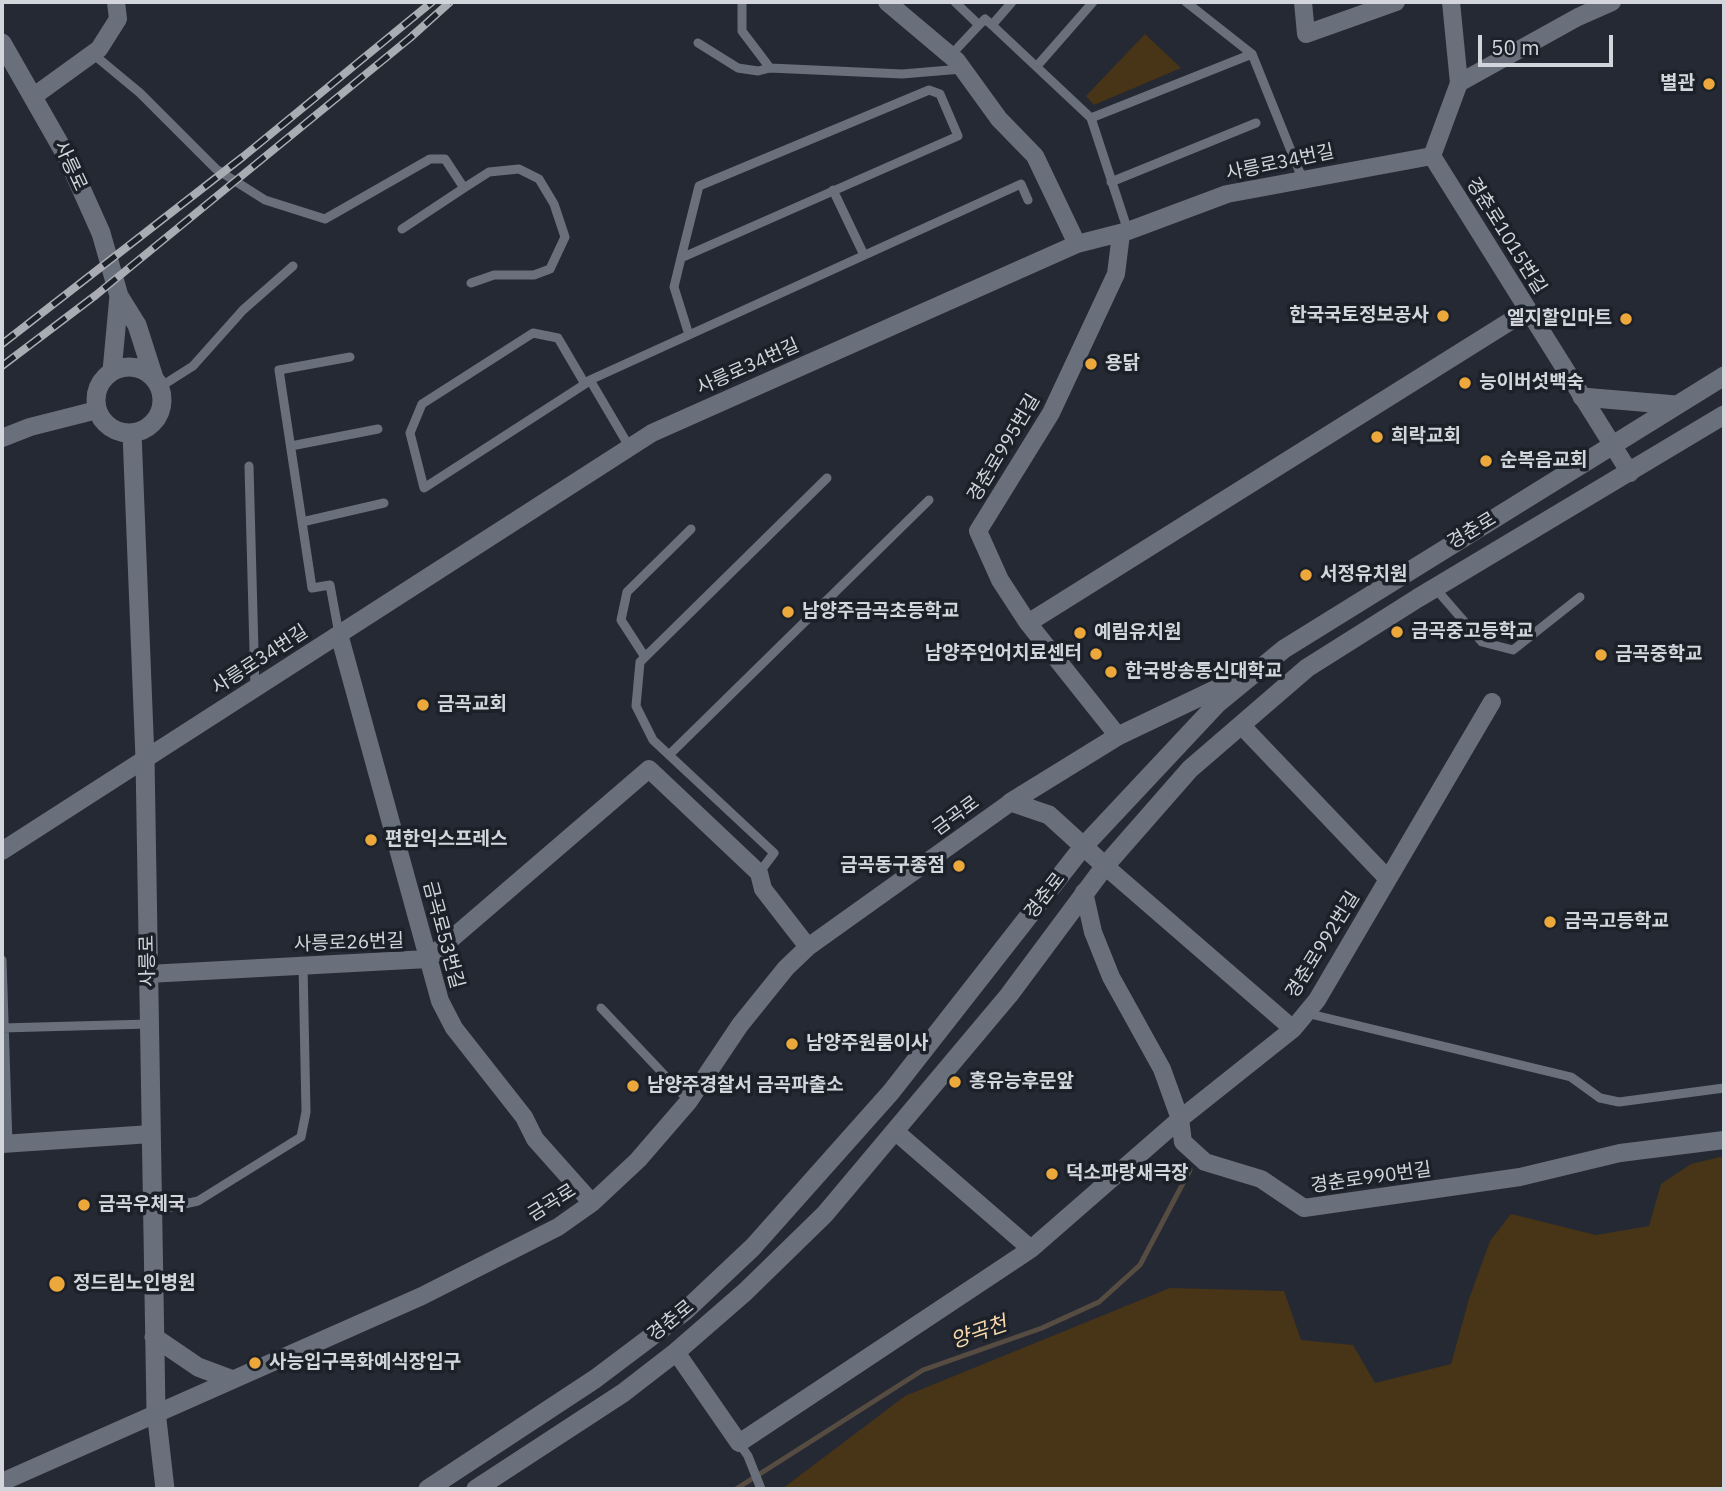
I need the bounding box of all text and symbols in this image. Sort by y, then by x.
scale bar [1481,21,1616,65]
text: 50 m [1491,33,1540,61]
place label: 별관 [1660,73,1695,95]
marker: 별관 [1701,76,1717,92]
street label: 사릉로 [49,137,91,195]
street label: 사릉로34번길 [1224,140,1336,186]
street label: 경춘로1015번길 [1461,174,1551,298]
place label: 한국국토정보공사 [1289,305,1429,327]
marker: 한국국토정보공사 [1435,308,1451,324]
place label: 엘지할인마트 [1507,308,1612,330]
marker: 엘지할인마트 [1618,311,1634,327]
street label: 사릉로34번길 [693,334,803,400]
place label: 용닭 [1105,353,1140,375]
marker: 용닭 [1083,356,1099,372]
place label: 능이버섯백숙 [1479,372,1584,394]
marker: 능이버섯백숙 [1457,375,1473,391]
street label: 경춘로995번길 [963,390,1045,506]
place label: 희락교회 [1391,426,1461,448]
marker: 희락교회 [1369,429,1385,445]
place label: 순복음교회 [1500,450,1587,472]
marker: 순복음교회 [1478,453,1494,469]
street label: 경춘로 [1444,508,1500,554]
place label: 서정유치원 [1320,564,1407,586]
marker: 서정유치원 [1298,567,1314,583]
place label: 남양주금곡초등학교 [802,601,959,623]
marker: 남양주금곡초등학교 [780,604,796,620]
street label: 사릉로34번길 [208,620,312,700]
place label: 금곡중고등학교 [1411,621,1533,643]
place label: 예림유치원 [1094,622,1181,644]
marker: 금곡중고등학교 [1389,624,1405,640]
marker: 예림유치원 [1072,625,1088,641]
place label: 남양주언어치료센터 [925,643,1082,665]
place label: 금곡중학교 [1615,644,1702,666]
marker: 남양주언어치료센터 [1088,646,1104,662]
marker: 금곡중학교 [1593,647,1609,663]
place label: 한국방송통신대학교 [1125,661,1282,683]
marker: 한국방송통신대학교 [1103,664,1119,680]
place label: 금곡교회 [437,694,507,716]
marker: 금곡교회 [415,697,431,713]
street label: 금곡로 [928,791,984,841]
place label: 편한익스프레스 [385,829,507,851]
marker: 편한익스프레스 [363,832,379,848]
place label: 금곡동구종점 [840,855,945,877]
marker: 금곡동구종점 [951,858,967,874]
street label: 경춘로 [1020,868,1070,924]
street label: 금곡로53번길 [418,879,468,991]
street label: 경춘로992번길 [1281,887,1365,1003]
place label: 금곡고등학교 [1564,911,1669,933]
marker: 금곡고등학교 [1542,914,1558,930]
street label: 사릉로26번길 [294,930,404,956]
street label: 사릉로 [136,935,160,987]
place label: 남양주원룸이사 [806,1033,928,1055]
marker: 남양주원룸이사 [784,1036,800,1052]
place label: 홍유능후문앞 [969,1071,1074,1093]
marker: 홍유능후문앞 [947,1074,963,1090]
place label: 남양주경찰서 금곡파출소 [647,1075,844,1097]
marker: 남양주경찰서 금곡파출소 [625,1078,641,1094]
street label: 경춘로990번길 [1309,1158,1433,1198]
place label: 덕소파랑새극장 [1066,1163,1188,1185]
marker: 덕소파랑새극장 [1044,1166,1060,1182]
street label: 금곡로 [524,1179,580,1227]
place label: 금곡우체국 [98,1194,185,1216]
marker: 금곡우체국 [76,1197,92,1213]
place label: 정드림노인병원 [73,1273,195,1295]
marker: 정드림노인병원 [47,1274,67,1294]
street label: 경춘로 [643,1296,699,1346]
water label: 양곡천 [947,1312,1011,1354]
place label: 사능입구목화예식장입구 [269,1352,461,1374]
marker: 사능입구목화예식장입구 [247,1355,263,1371]

